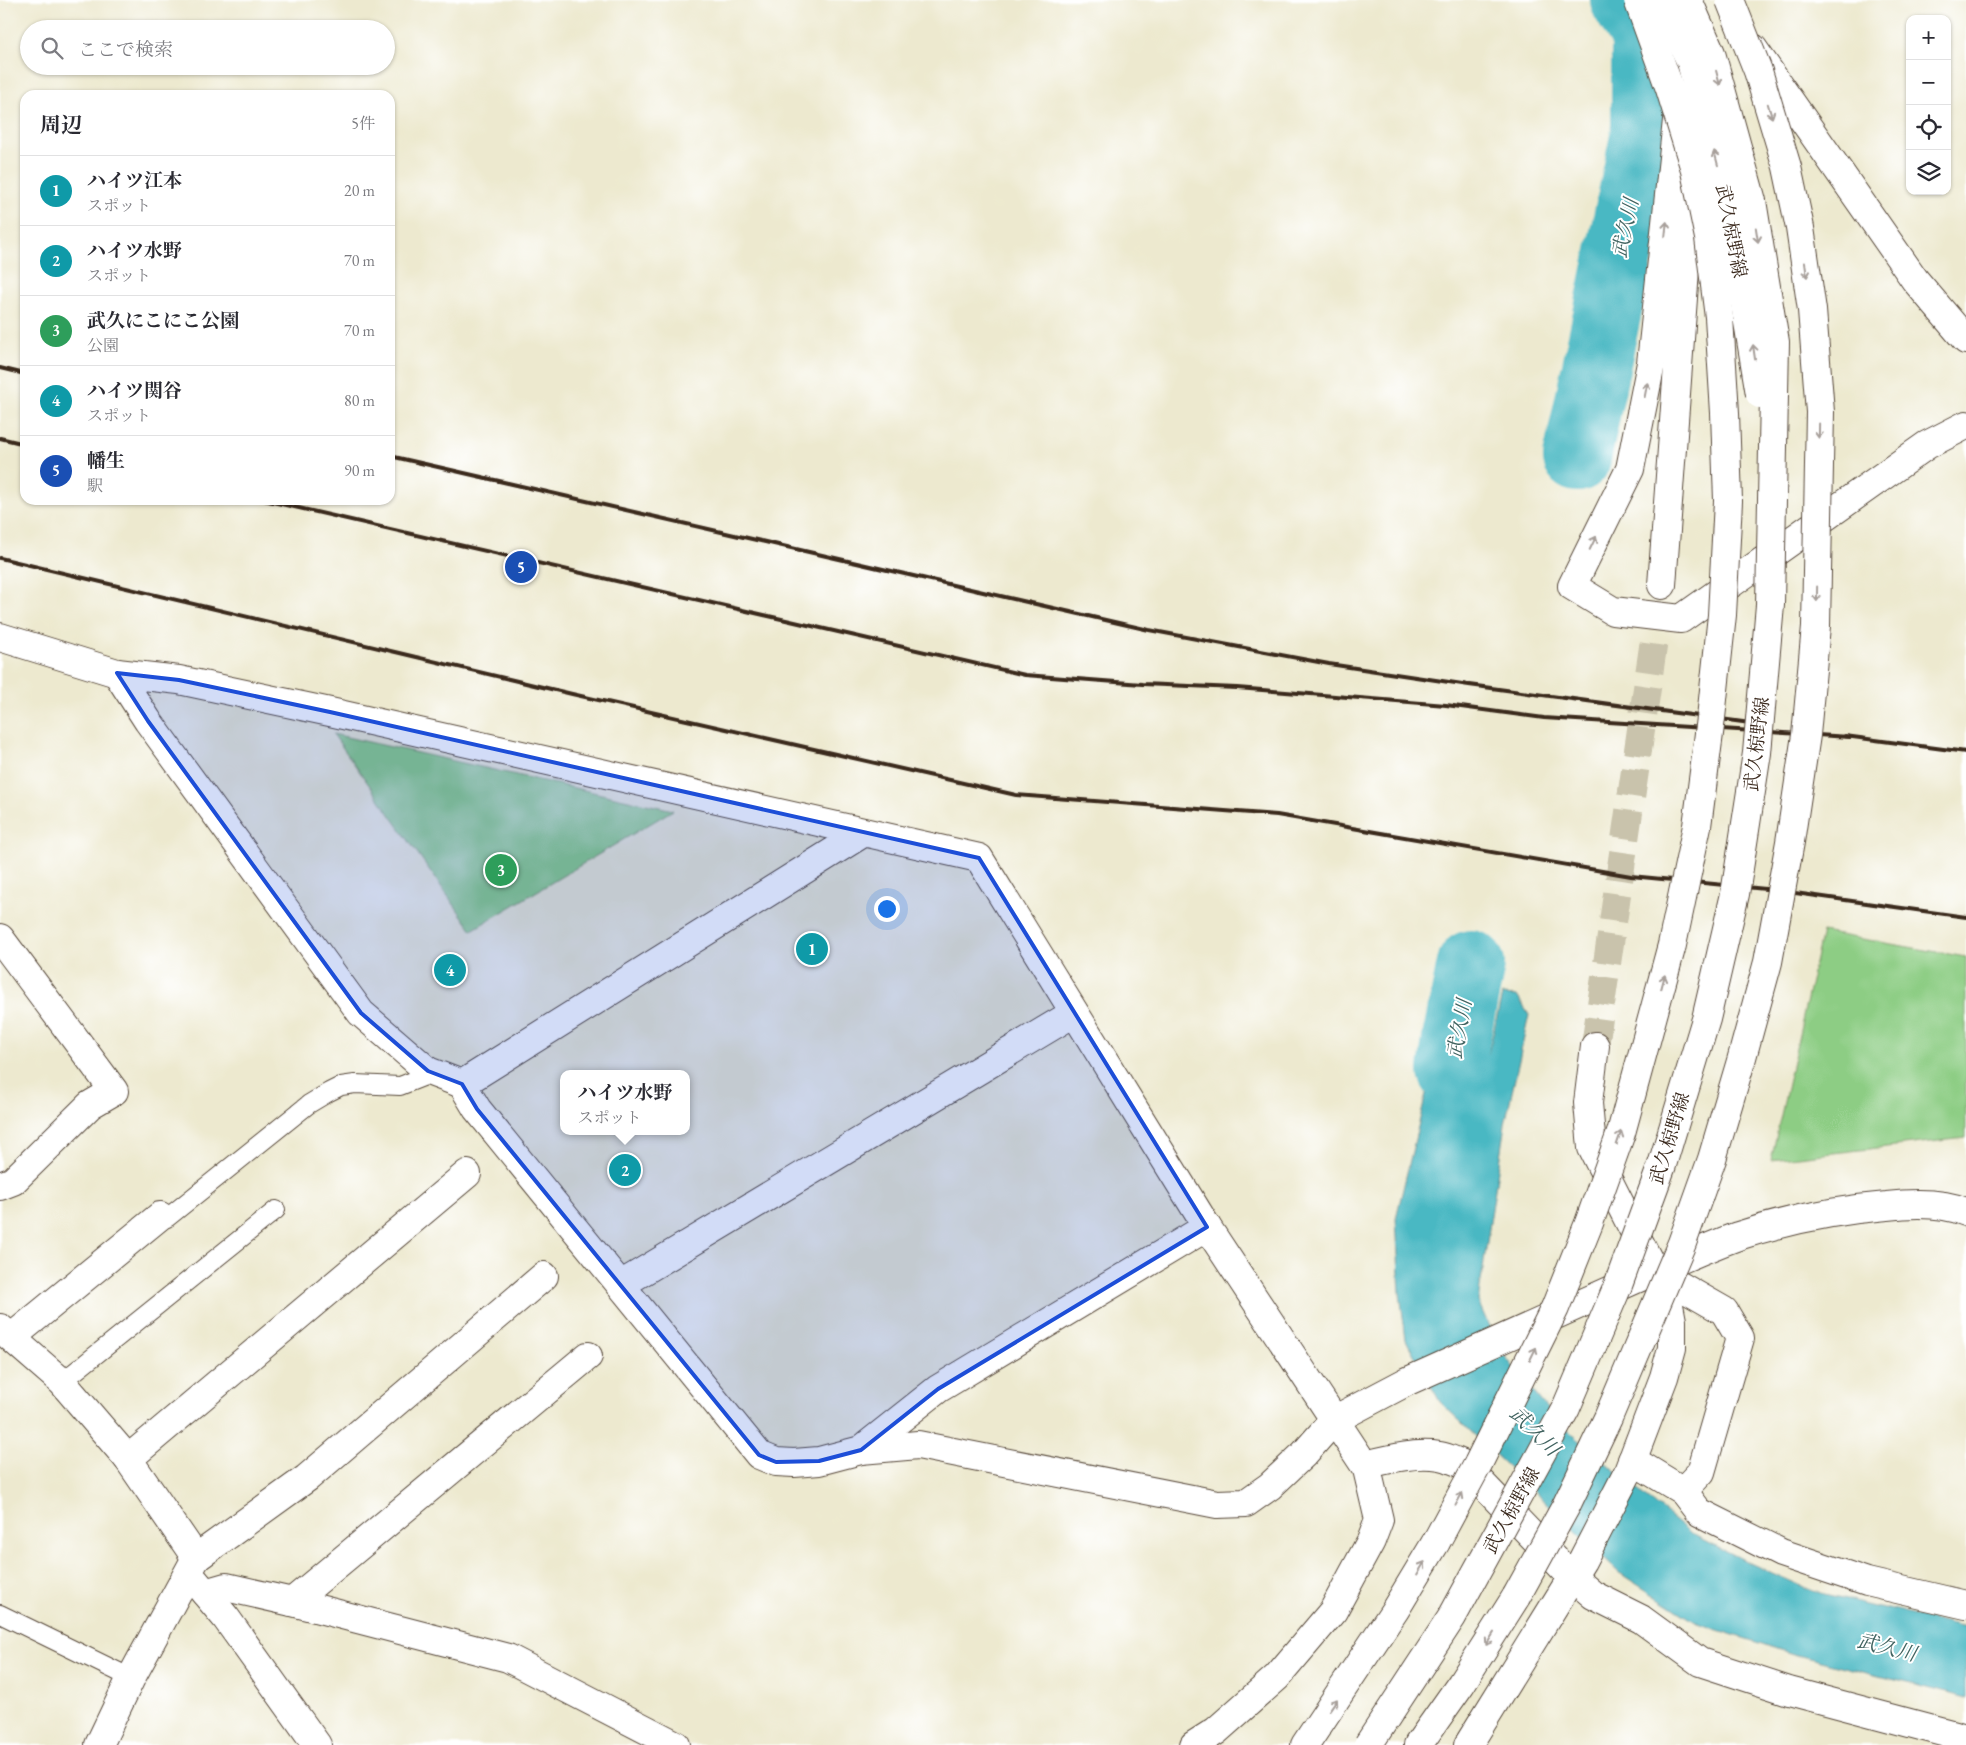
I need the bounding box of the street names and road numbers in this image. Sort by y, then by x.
street label: 武久椋野線 [1710,182,1753,280]
street label: 武久椋野線 [1738,695,1775,793]
street label: 武久椋野線 [1644,1089,1695,1187]
street label: 武久椋野線 [1477,1463,1545,1558]

